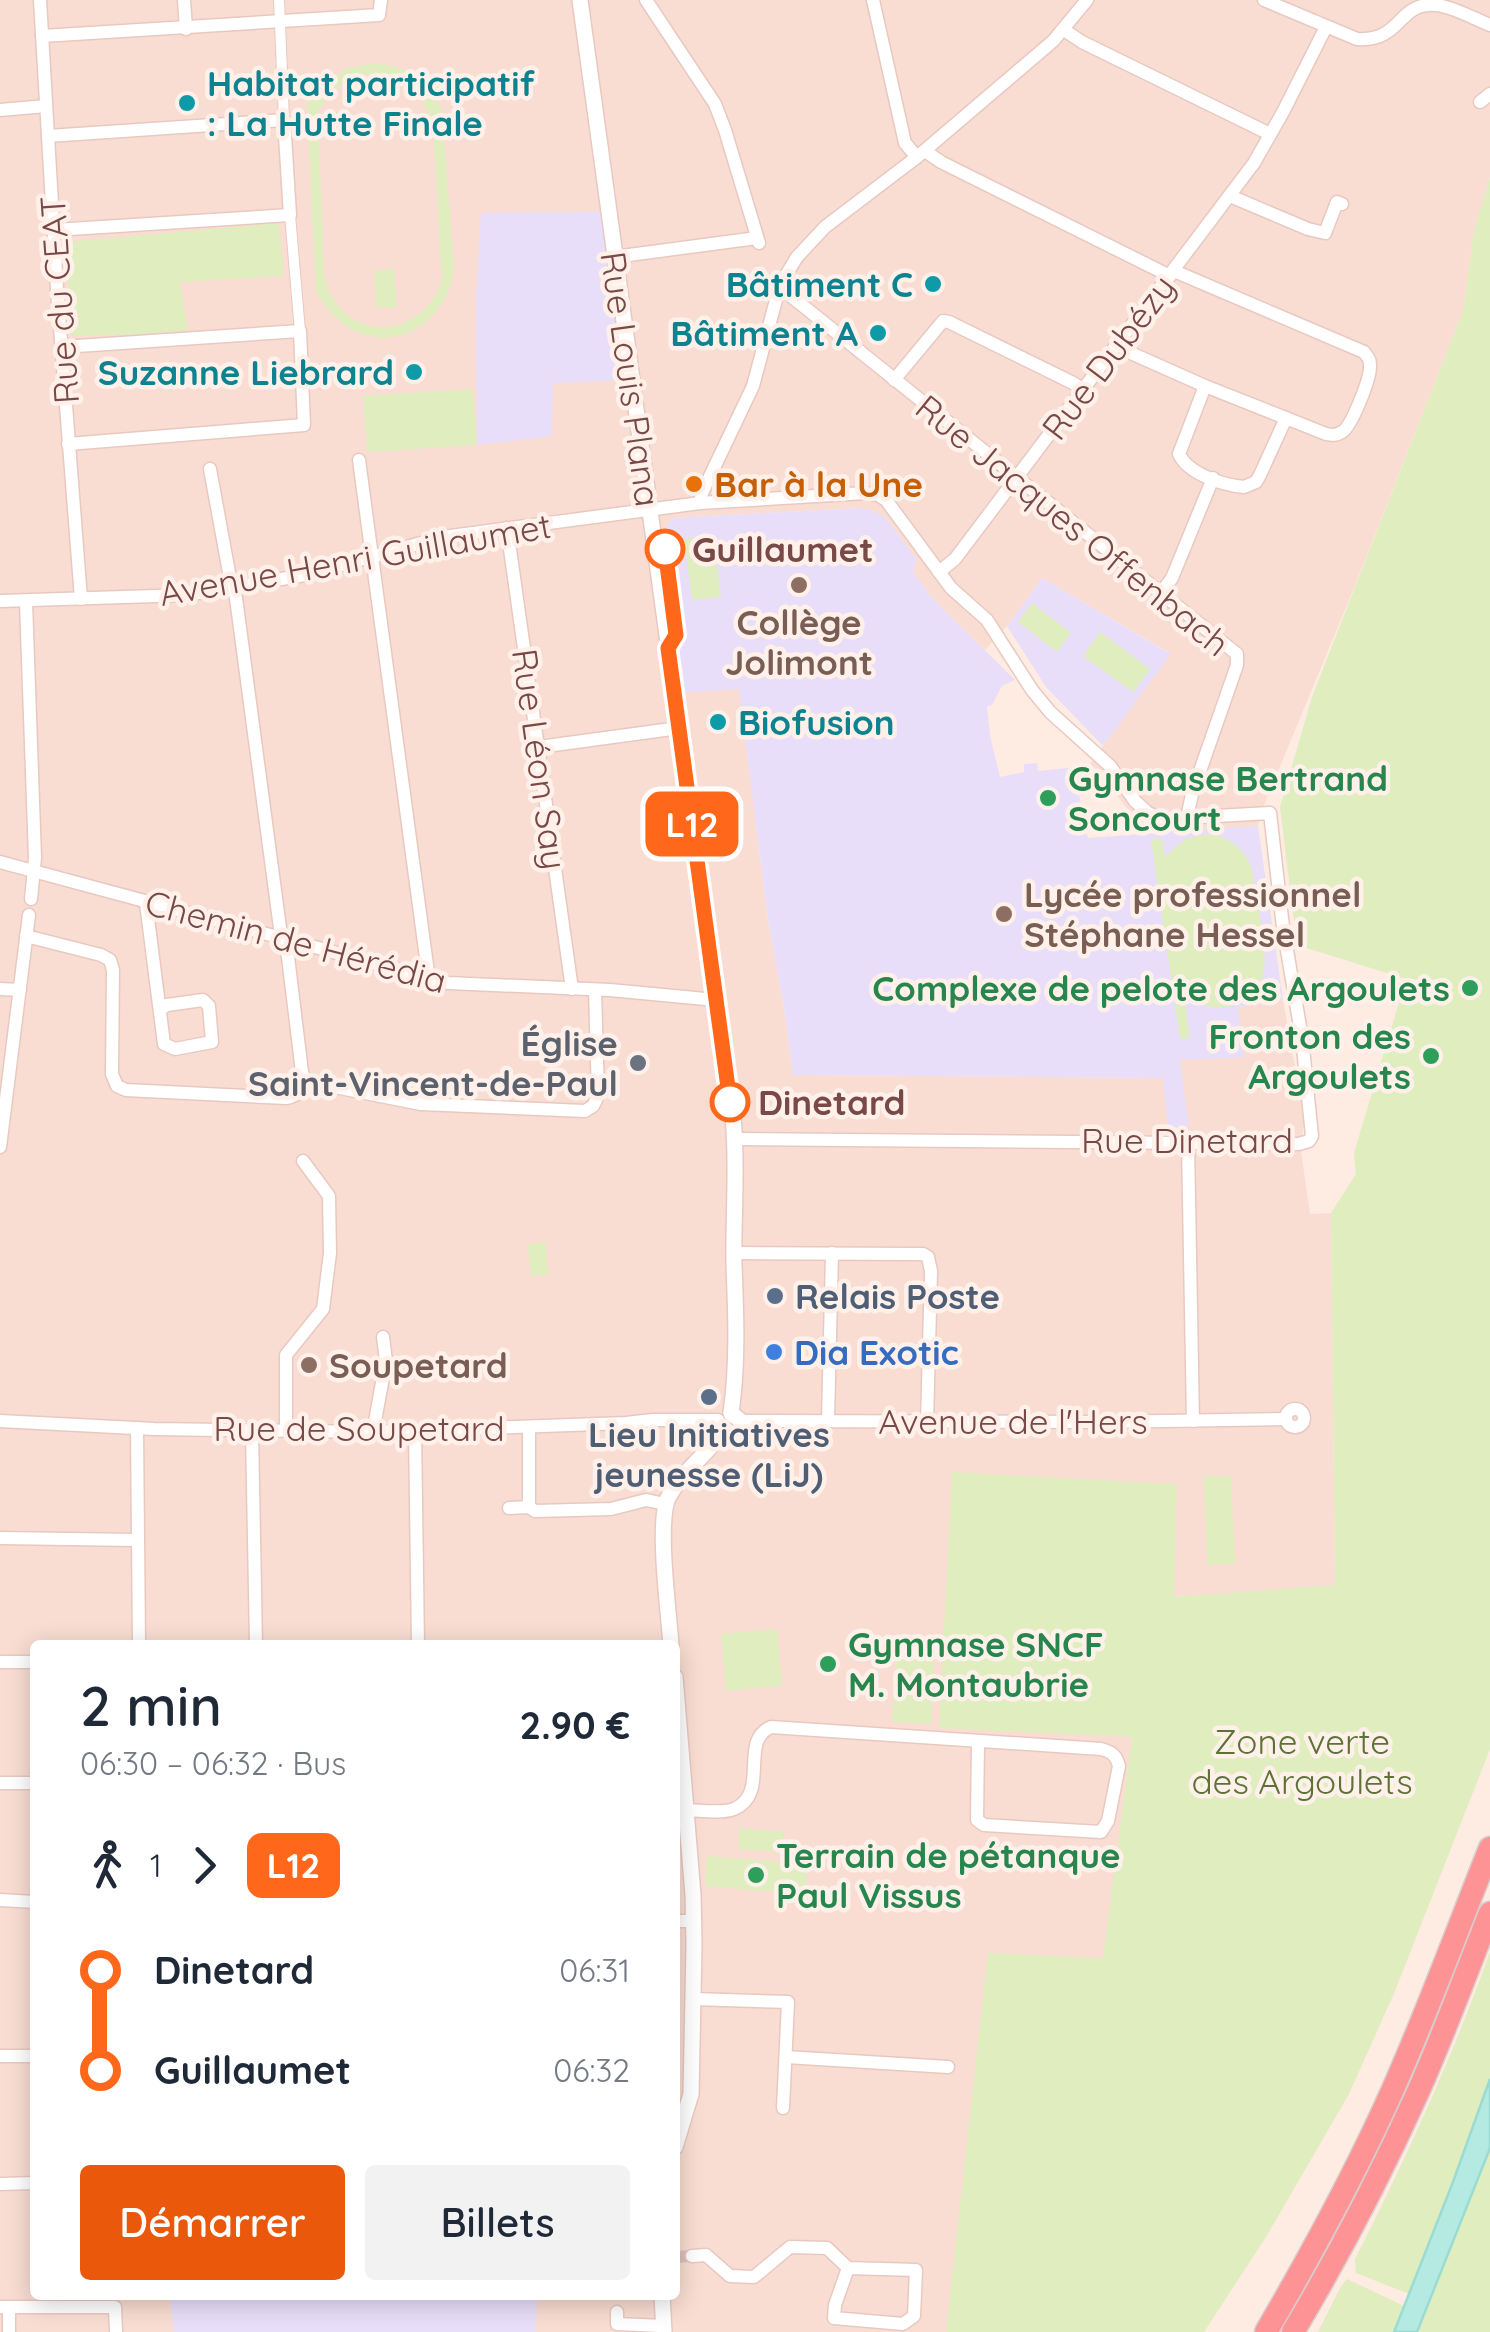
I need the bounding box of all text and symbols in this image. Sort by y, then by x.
place label: Habitat participatif : La Hutte Finale [207,61,536,145]
marker: Habitat participatif : La Hutte Finale [176,92,198,114]
street label: Rue du CEAT [30,195,88,405]
street label: Rue Louis Plana [591,249,671,509]
place label: Bâtiment C [726,262,913,306]
street label: Rue Dubézy [1032,266,1184,448]
marker: Bâtiment C [922,273,944,295]
place label: Bâtiment A [670,311,859,355]
marker: Bâtiment A [867,322,889,344]
place label: Suzanne Liebrard [98,350,394,394]
marker: Suzanne Liebrard [403,361,425,383]
street label: Rue Jacques Offenbach [907,385,1239,665]
place label: Bar à la Une [714,462,923,506]
marker: Bar à la Une [683,473,705,495]
street label: Avenue Henri Guillaumet [156,503,554,615]
place label: Guillaumet [692,527,873,571]
marker: Guillaumet [646,530,684,568]
marker: Collège Jolimont [788,574,810,596]
place label: Collège Jolimont [725,600,873,684]
street label: Rue Léon Say [503,646,577,872]
place label: Biofusion [738,700,895,744]
marker: Biofusion [707,711,729,733]
place label: Gymnase Bertrand Soncourt [1068,756,1388,840]
marker: Gymnase Bertrand Soncourt [1037,787,1059,809]
line badge: L12 [634,792,750,856]
text: L12 [665,802,719,846]
place label: Lycée professionnel Stéphane Hessel [1024,872,1361,956]
street label: Chemin de Hérédia [141,880,451,1002]
marker: Lycée professionnel Stéphane Hessel [993,903,1015,925]
place label: Complexe de pelote des Argoulets [872,966,1450,1010]
marker: Complexe de pelote des Argoulets [1459,977,1481,999]
place label: Fronton des Argoulets [1208,1014,1411,1098]
place label: Église Saint-Vincent-de-Paul [248,1021,618,1105]
marker: Fronton des Argoulets [1420,1045,1442,1067]
marker: Église Saint-Vincent-de-Paul [627,1052,649,1074]
place label: Dinetard [758,1080,906,1124]
marker: Dinetard [711,1083,749,1121]
street label: Rue Dinetard [1081,1118,1293,1162]
place label: Relais Poste [795,1274,1000,1318]
marker: Relais Poste [764,1285,786,1307]
place label: Dia Exotic [794,1330,959,1374]
marker: Dia Exotic [763,1341,785,1363]
place label: Soupetard [329,1343,508,1387]
marker: Soupetard [298,1354,320,1376]
marker: Lieu Initiatives jeunesse (LiJ) [698,1386,720,1408]
street label: Avenue de l'Hers [878,1399,1148,1443]
street label: Rue de Soupetard [213,1406,505,1450]
place label: Lieu Initiatives jeunesse (LiJ) [588,1412,830,1496]
place label: Gymnase SNCF M. Montaubrie [848,1622,1104,1706]
marker: Gymnase SNCF M. Montaubrie [817,1653,839,1675]
text: 2 min [80,1671,222,1740]
text: 2.90 € [520,1701,630,1749]
park label: Zone verte des Argoulets [1191,1719,1413,1803]
text: 06:30 – 06:32 · Bus [80,1743,346,1783]
place label: Terrain de pétanque Paul Vissus [776,1833,1121,1917]
icon: walk [80,1838,135,1893]
icon: forward [177,1838,232,1893]
text: L12 [267,1843,320,1887]
text: 1 [150,1845,162,1885]
marker: Terrain de pétanque Paul Vissus [745,1864,767,1886]
text: Dinetard [154,1946,314,1994]
text: 06:31 [559,1950,630,1990]
text: Guillaumet [154,2046,351,2094]
text: 06:32 [553,2050,630,2090]
button: Démarrer [80,2165,345,2280]
button: Billets [365,2165,630,2280]

